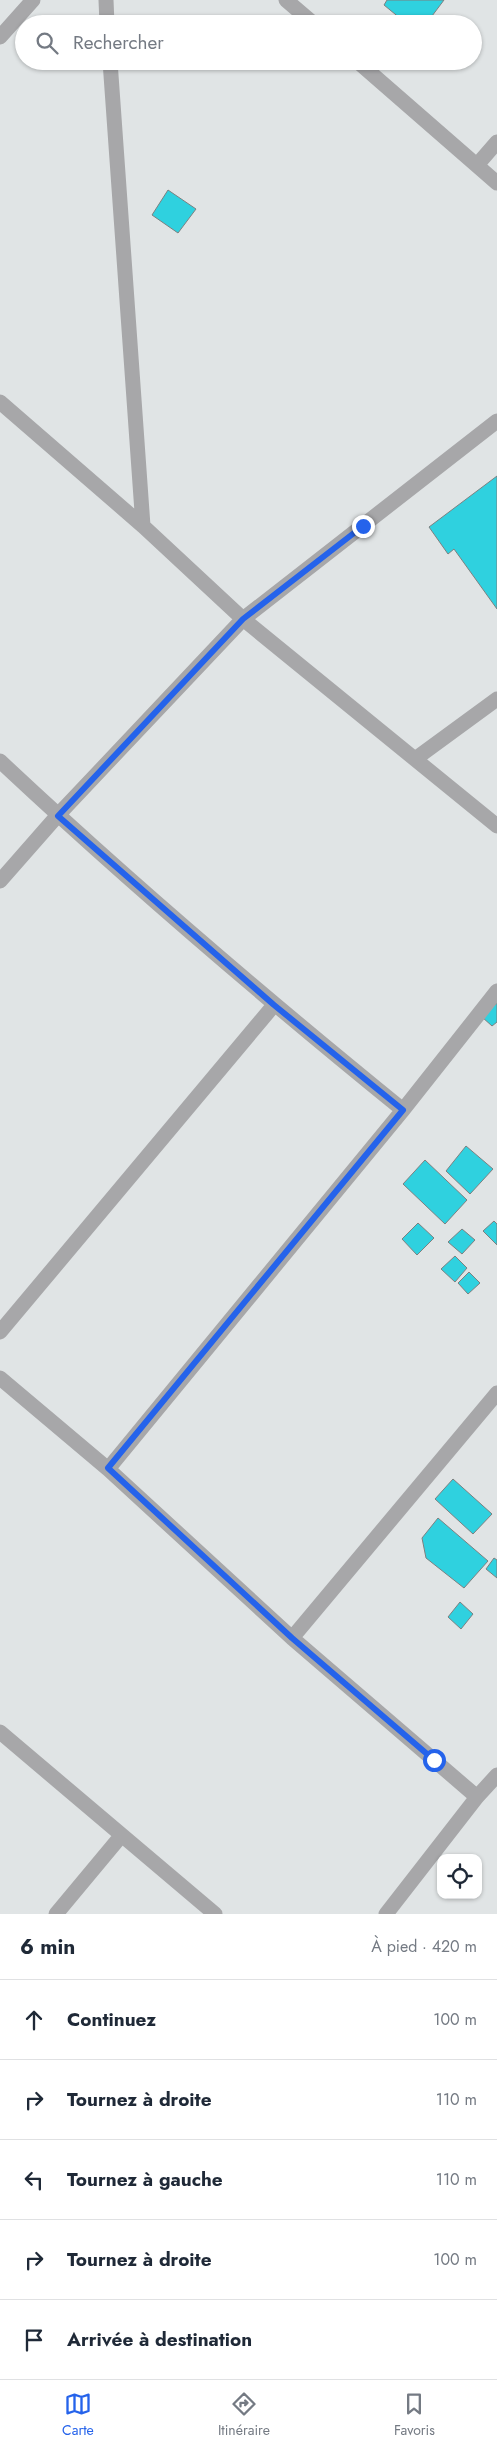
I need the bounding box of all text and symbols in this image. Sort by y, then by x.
search box [15,15,482,70]
icon: search [33,29,61,57]
text: Rechercher [73,29,164,56]
route end [352,515,375,538]
route start [423,1749,446,1772]
map controls [437,1854,482,1899]
button: locate [437,1854,482,1899]
text: 6 min [20,1932,75,1962]
text: À pied · 420 m [371,1935,477,1958]
icon: ahead [20,2006,48,2034]
text: Continuez [67,2006,156,2033]
text: 100 m [433,2008,477,2031]
icon: right [20,2086,48,2114]
text: Tournez à droite [67,2086,212,2113]
text: 110 m [436,2088,477,2111]
icon: left [20,2166,48,2194]
text: Tournez à gauche [67,2166,223,2193]
text: 110 m [436,2168,477,2191]
icon: right [20,2246,48,2274]
text: Tournez à droite [67,2246,212,2273]
text: 100 m [433,2248,477,2271]
icon: arrive [20,2326,48,2354]
text: Arrivée à destination [67,2326,252,2353]
tab: Carte [62,2390,94,2440]
tab: Itinéraire [218,2390,270,2440]
tab: Favoris [394,2390,435,2440]

